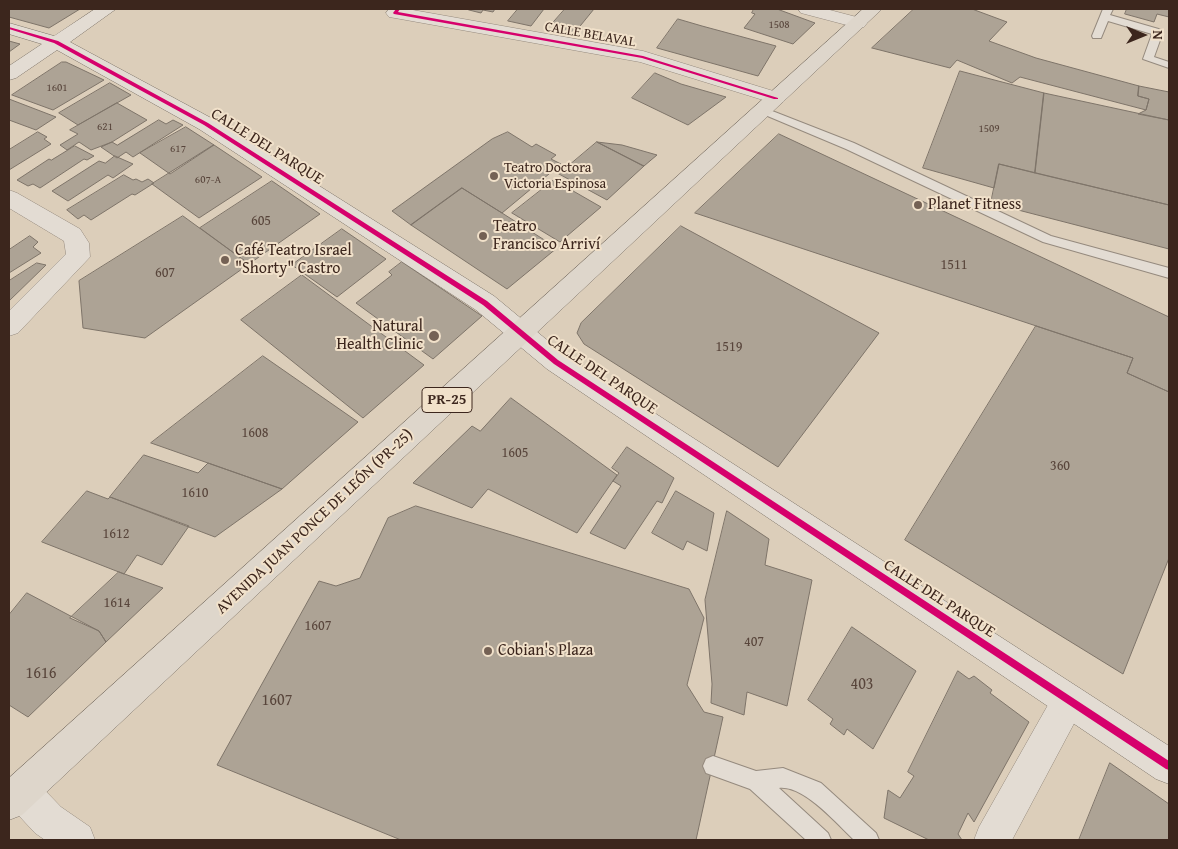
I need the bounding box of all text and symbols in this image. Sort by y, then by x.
north arrow [1118,10,1168,60]
house number: 1508 [768,18,790,32]
street label: CALLE BELAVAL [543,19,637,51]
text: N [1148,30,1168,40]
house number: 1601 [46,81,68,95]
street label: CALLE DEL PARQUE [207,105,327,189]
house number: 621 [97,120,113,134]
house number: 1509 [978,122,1000,136]
house number: 617 [170,142,186,156]
place label: Teatro Doctora Victoria Espinosa [504,160,606,192]
marker: Teatro Doctora Victoria Espinosa [488,170,500,182]
house number: 607-A [195,173,221,187]
place label: Planet Fitness [928,195,1021,215]
marker: Planet Fitness [912,199,924,211]
house number: 605 [251,213,271,229]
place label: Teatro Francisco Arriví [493,217,600,255]
marker: Teatro Francisco Arriví [477,230,489,242]
place label: Café Teatro Israel "Shorty" Castro [235,241,352,279]
marker: Café Teatro Israel "Shorty" Castro [219,254,231,266]
house number: 1511 [941,257,967,273]
house number: 607 [155,265,175,281]
place label: Natural Health Clinic [336,317,423,355]
marker: Natural Health Clinic [427,329,441,343]
street label: CALLE DEL PARQUE [543,331,661,419]
house number: 1519 [716,339,742,355]
road number: PR-25 [422,388,472,412]
street label: AVENIDA JUAN PONCE DE LEÓN (PR-25) [212,425,418,619]
house number: 1608 [242,425,268,441]
house number: 1605 [502,445,528,461]
house number: 360 [1050,458,1070,474]
house number: 1610 [182,485,208,501]
house number: 1612 [103,526,129,542]
street label: CALLE DEL PARQUE [880,556,998,642]
house number: 1614 [104,595,130,611]
house number: 1607 [305,618,331,634]
house number: 407 [744,634,764,650]
place label: Cobian's Plaza [498,641,593,661]
marker: Cobian's Plaza [482,645,494,657]
house number: 1616 [26,664,56,684]
house number: 403 [850,675,874,695]
house number: 1607 [262,691,292,711]

